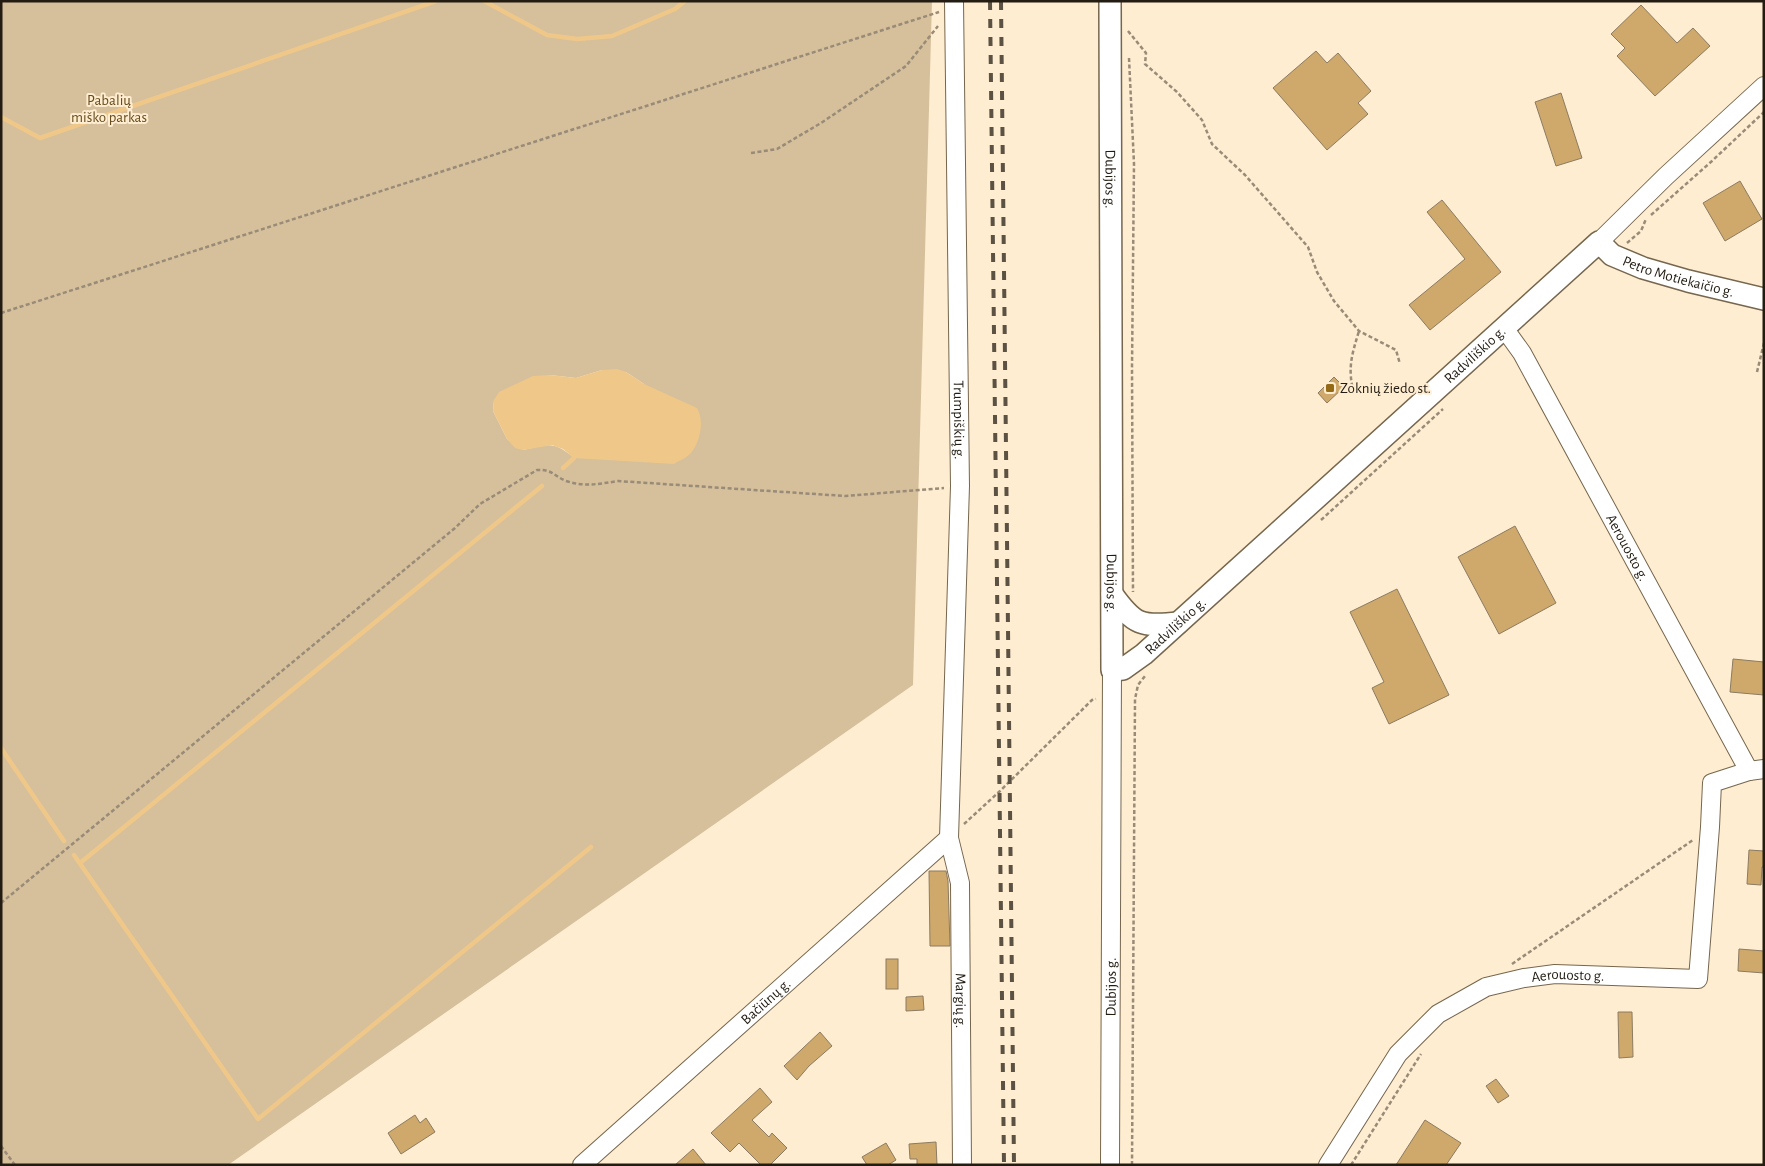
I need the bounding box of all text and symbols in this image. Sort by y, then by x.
park label: Pabalių miško parkas [71,93,147,125]
street label: Dubijos g. [1103,150,1118,208]
street label: Petro Motiekaičio g. [1621,253,1735,299]
street label: Radviliškio g. [1441,323,1508,386]
street label: Trumpiškių g. [951,380,967,460]
place label: Zoknių žiedo st. [1340,381,1431,396]
marker: Zoknių žiedo st. [1324,382,1336,394]
street label: Aerouosto g. [1603,512,1652,583]
street label: Dubijos g. [1104,554,1119,612]
street label: Radviliškio g. [1142,594,1209,657]
street label: Dubijos g. [1103,958,1118,1016]
street label: Aerouosto g. [1530,966,1605,984]
street label: Margių g. [953,973,969,1028]
street label: Bačiūnų g. [738,976,793,1027]

